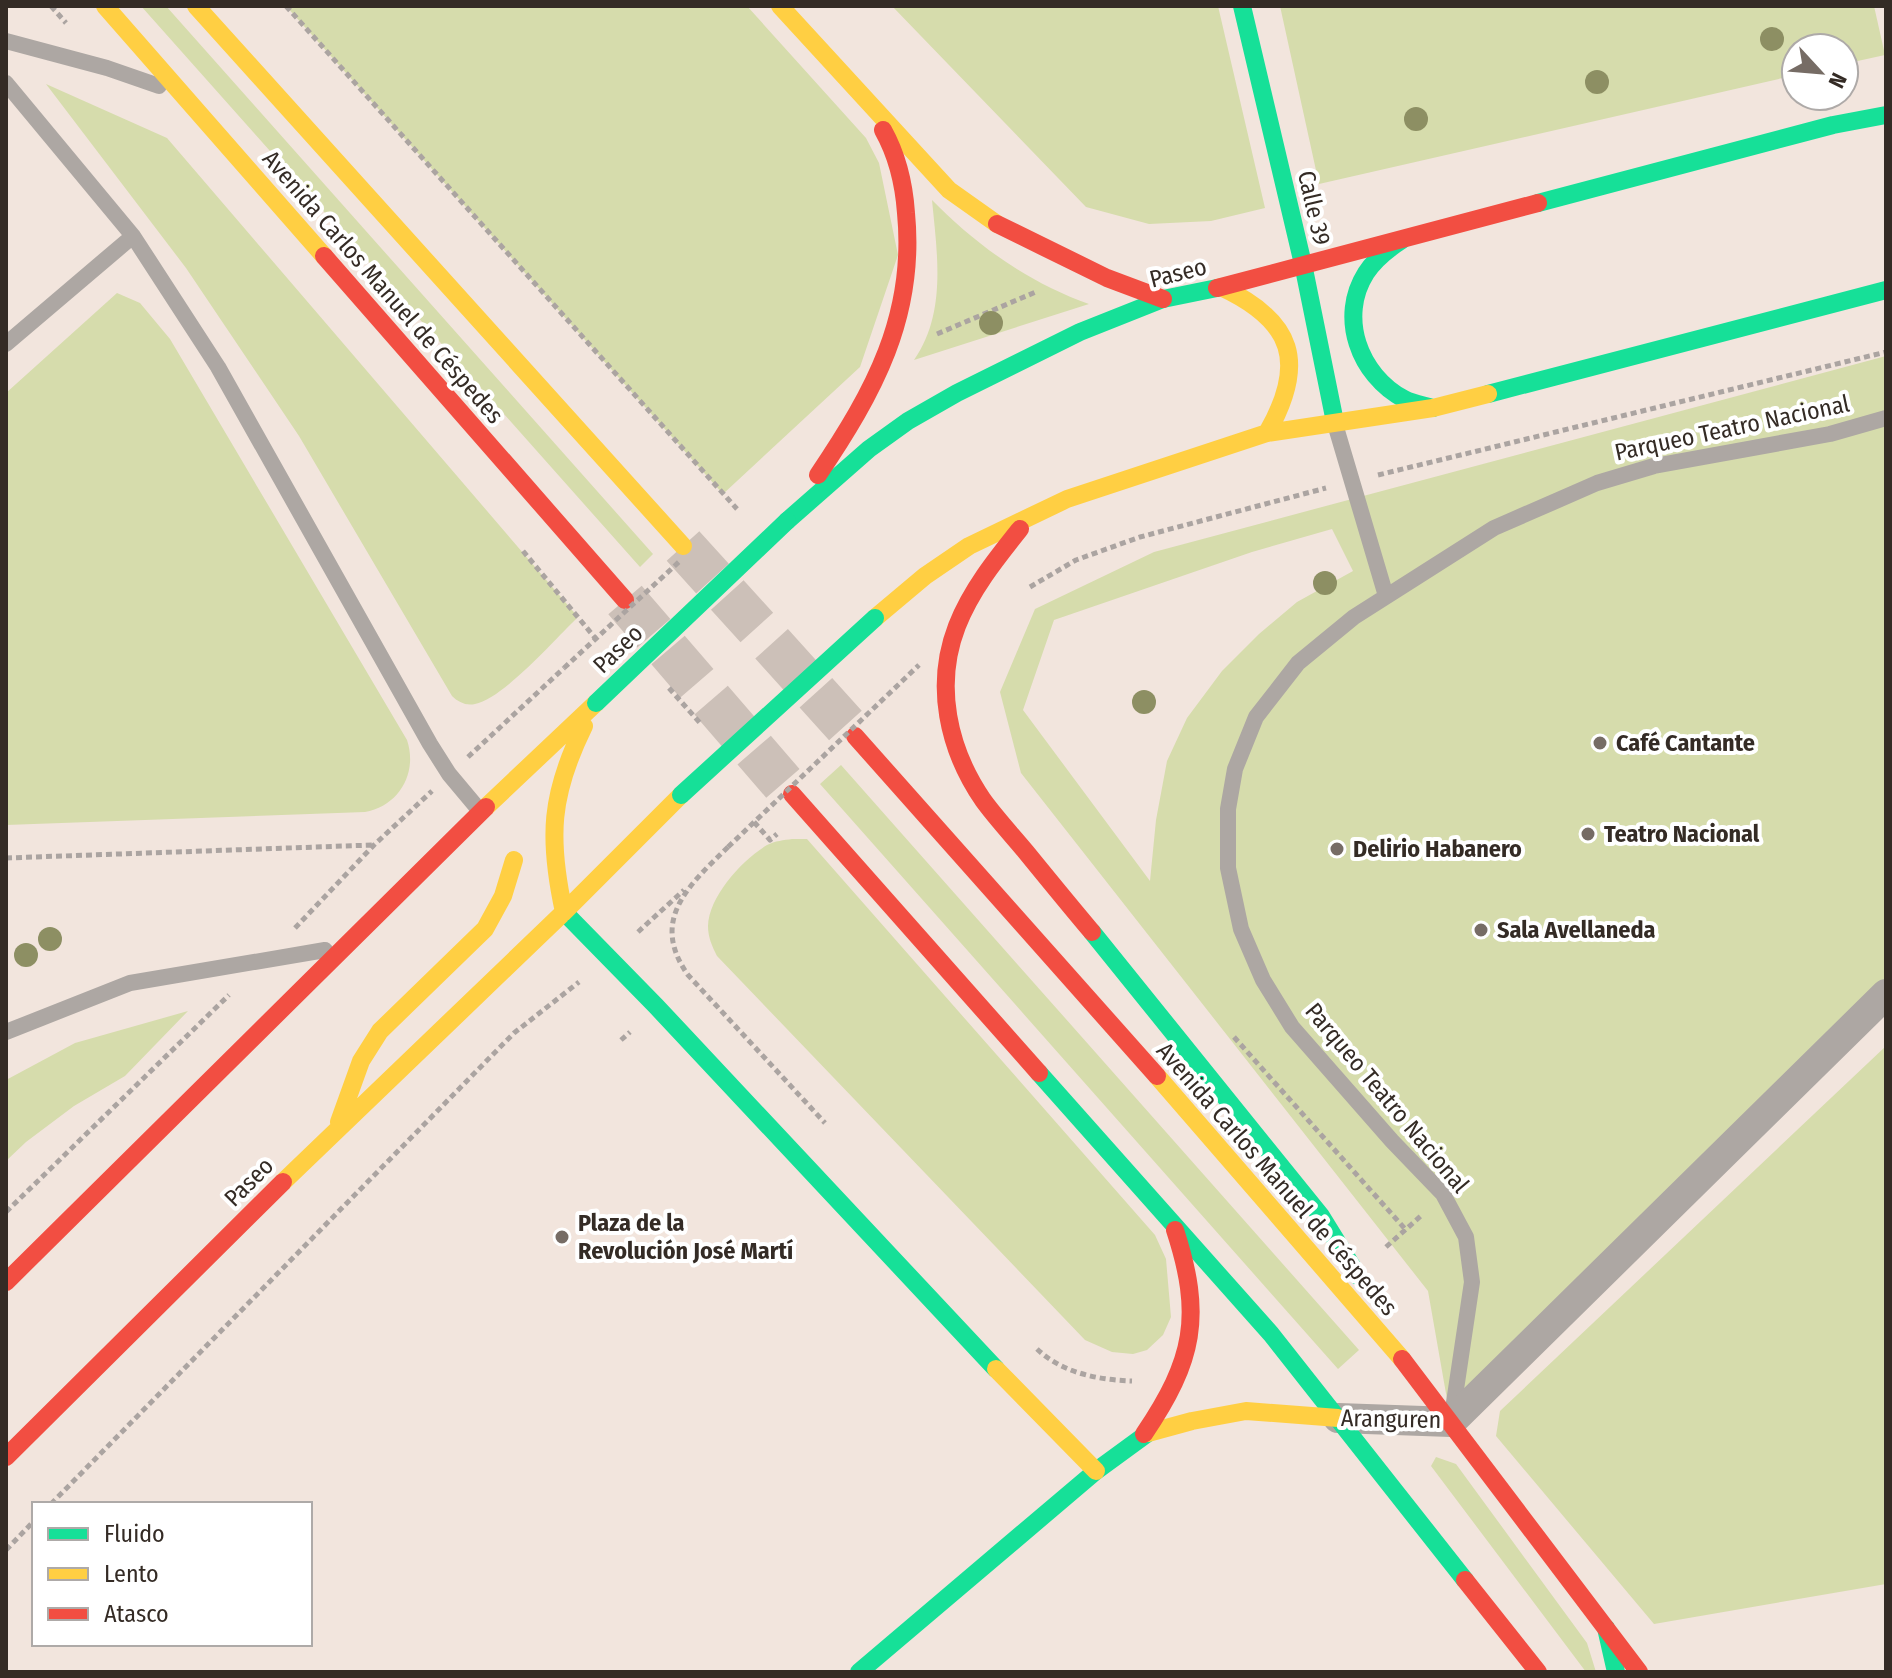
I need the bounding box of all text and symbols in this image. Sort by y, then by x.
north arrow [1780,32,1860,112]
text: N [1823,69,1853,92]
street label: Avenida Carlos Manuel de Céspedes [257,145,509,429]
street label: Calle 39 [1292,168,1336,248]
street label: Paseo [1147,252,1209,294]
street label: Parqueo Teatro Nacional [1612,389,1852,467]
street label: Paseo [588,619,648,679]
place label: Café Cantante [1616,729,1755,757]
marker: Café Cantante [1591,734,1609,752]
place label: Teatro Nacional [1604,820,1760,848]
marker: Teatro Nacional [1579,825,1597,843]
place label: Delirio Habanero [1353,835,1522,863]
marker: Delirio Habanero [1328,840,1346,858]
place label: Sala Avellaneda [1497,916,1656,944]
marker: Sala Avellaneda [1472,921,1490,939]
street label: Parqueo Teatro Nacional [1299,997,1475,1199]
street label: Avenida Carlos Manuel de Céspedes [1151,1037,1403,1321]
street label: Paseo [219,1152,279,1212]
place label: Plaza de la Revolución José Martí [578,1209,794,1265]
marker: Plaza de la Revolución José Martí [553,1228,571,1246]
street label: Aranguren [1341,1404,1441,1434]
legend [32,1502,312,1646]
text: Fluido [104,1520,165,1548]
text: Lento [104,1560,159,1588]
text: Atasco [104,1600,169,1628]

